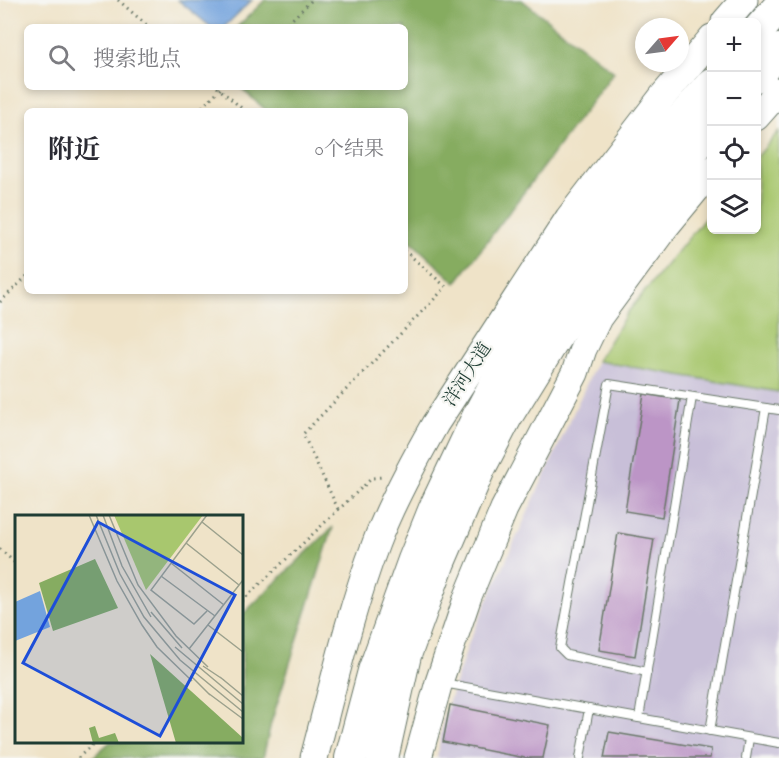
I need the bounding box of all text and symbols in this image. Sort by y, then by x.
north arrow [635,18,689,72]
map controls [707,18,761,234]
button: + [707,18,761,72]
search box [24,24,408,90]
icon: search [45,41,78,74]
text: 搜索地点 [93,46,181,74]
button: − [707,72,761,126]
button: locate [707,126,761,180]
text: 附近 [48,134,100,167]
text: 0个结果 [314,137,384,162]
button: layers [707,180,761,234]
street label: 洋河大道 [439,338,498,411]
inset map [15,515,243,743]

